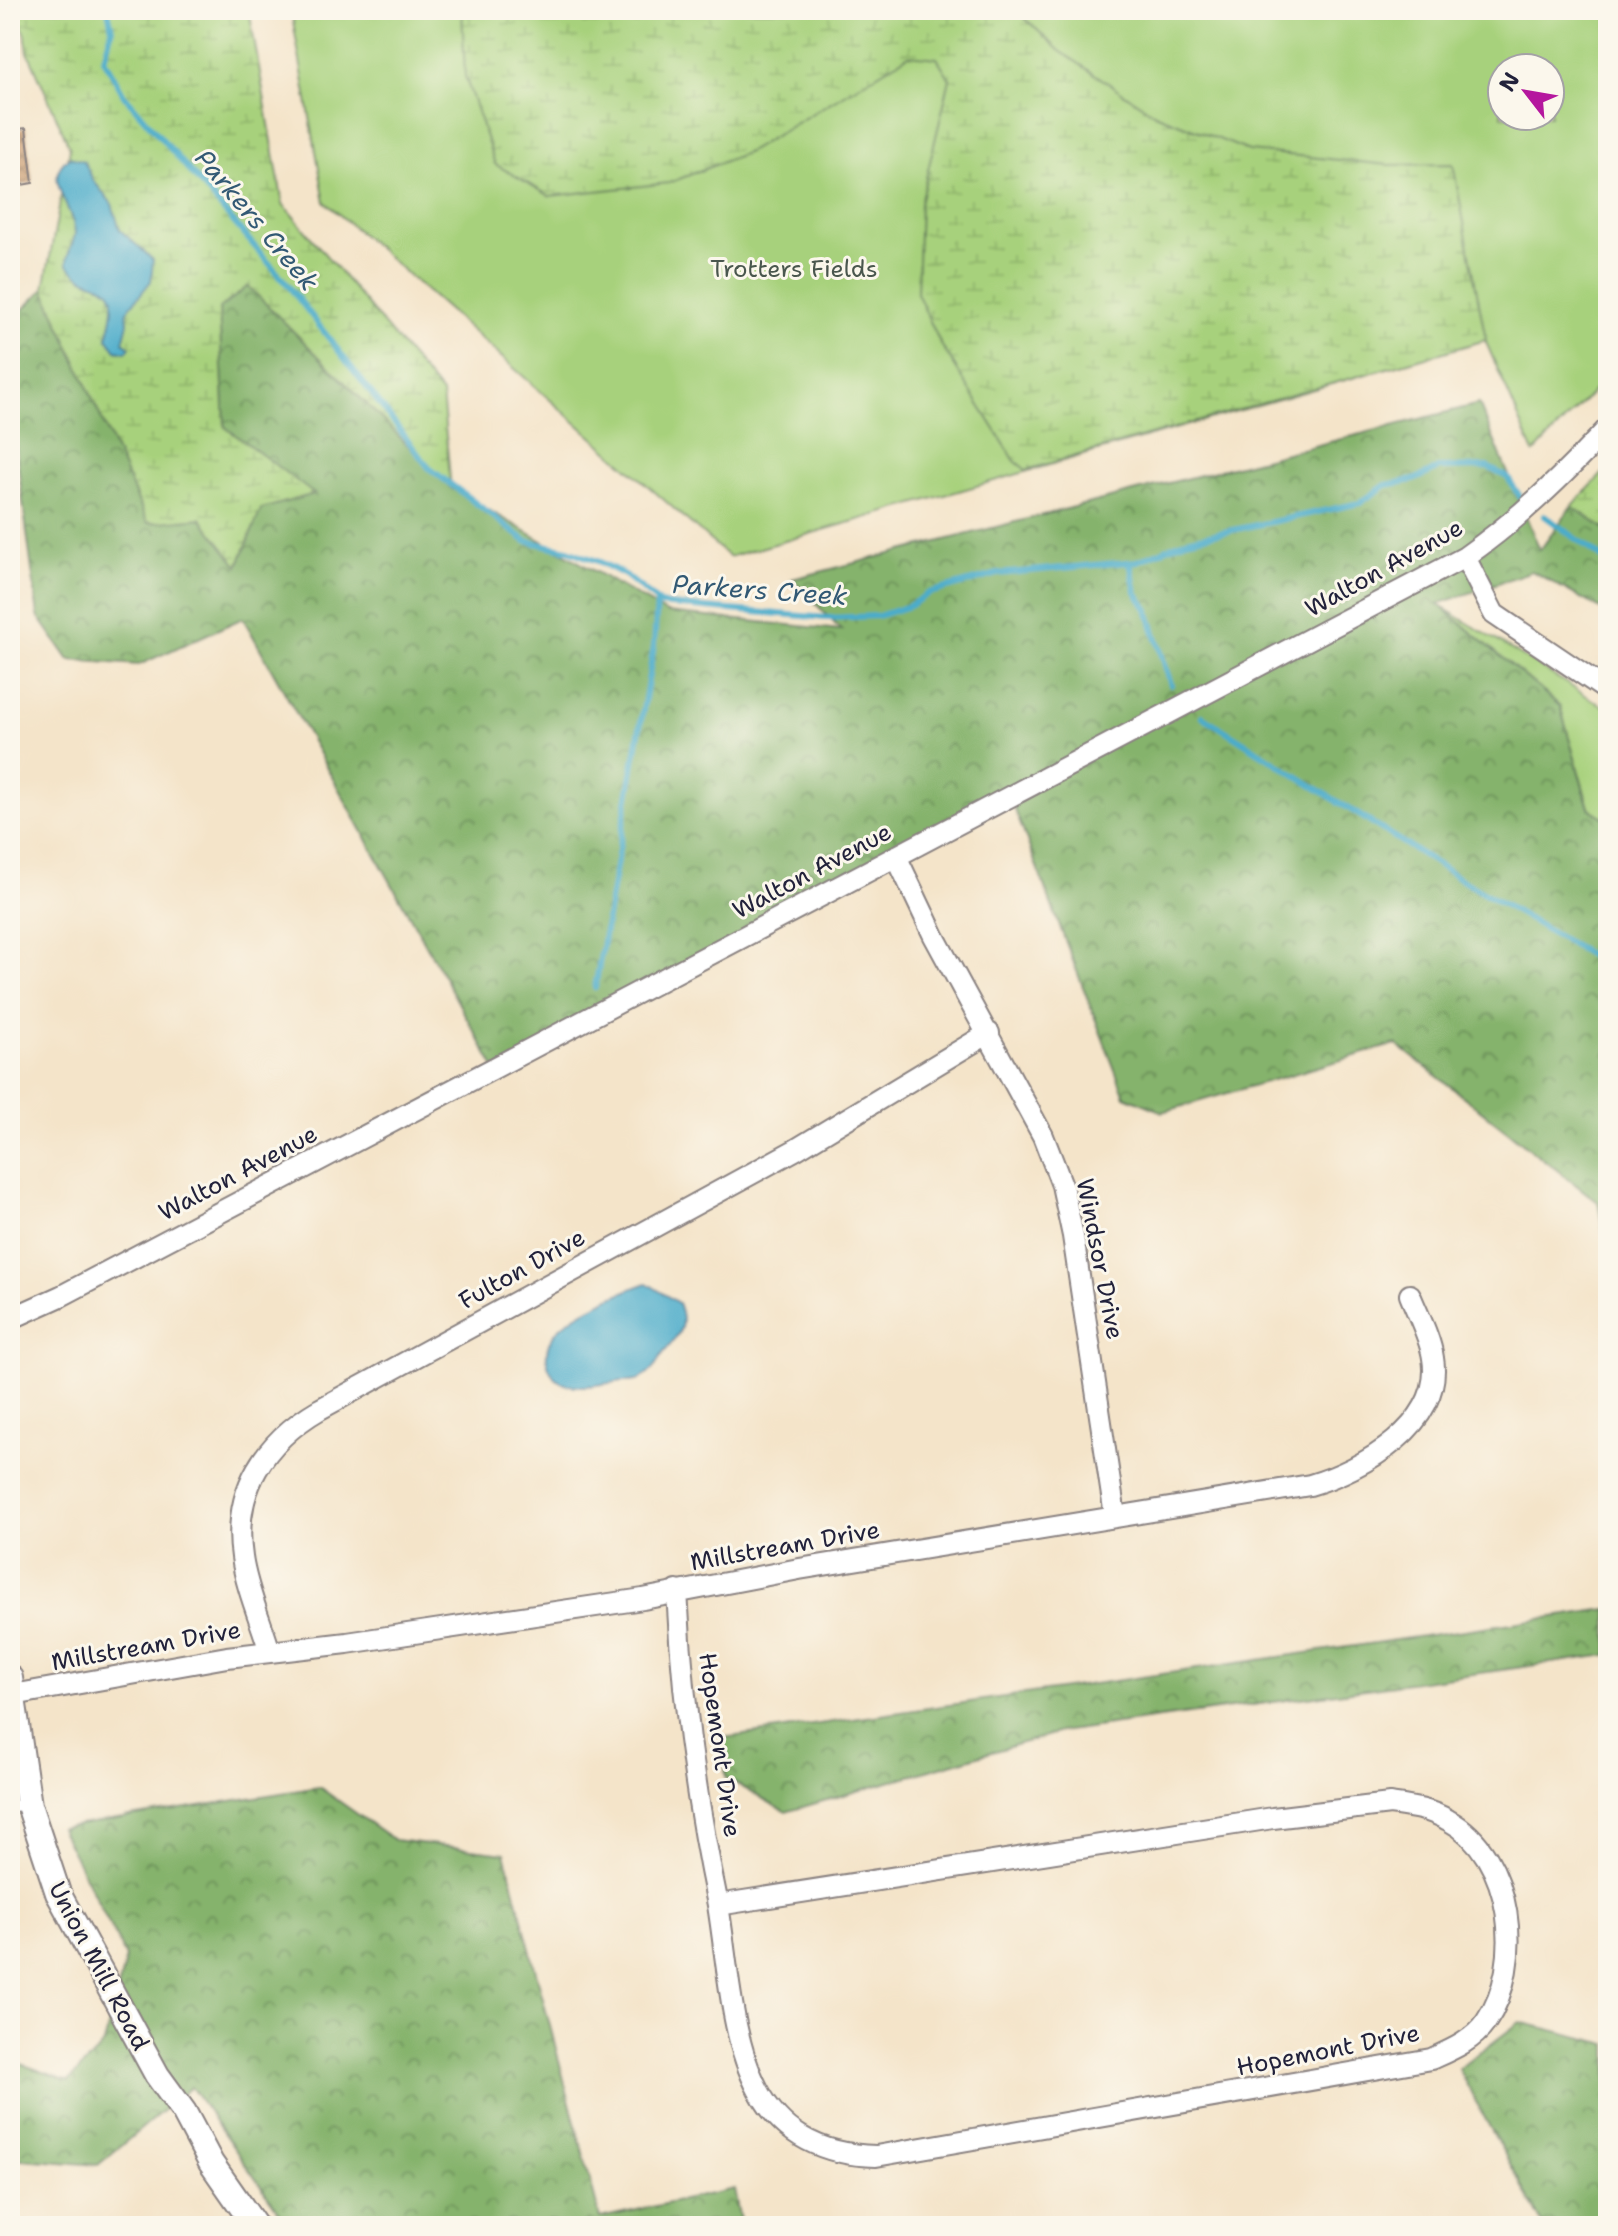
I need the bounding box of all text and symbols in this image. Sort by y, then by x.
north arrow [1486,52,1566,132]
text: N [1492,67,1526,97]
water label: Parkers Creek [188,141,327,298]
park label: Trotters Fields [710,253,878,285]
street label: Walton Avenue [1299,511,1469,625]
water label: Parkers Creek [671,566,849,613]
street label: Walton Avenue [727,816,897,926]
street label: Walton Avenue [153,1118,323,1228]
street label: Windsor Drive [1069,1176,1131,1342]
street label: Fulton Drive [453,1221,591,1317]
street label: Millstream Drive [688,1514,882,1578]
street label: Millstream Drive [49,1614,243,1678]
street label: Hopemont Drive [691,1651,749,1839]
street label: Union Mill Road [41,1876,157,2056]
street label: Hopemont Drive [1234,2017,1422,2083]

